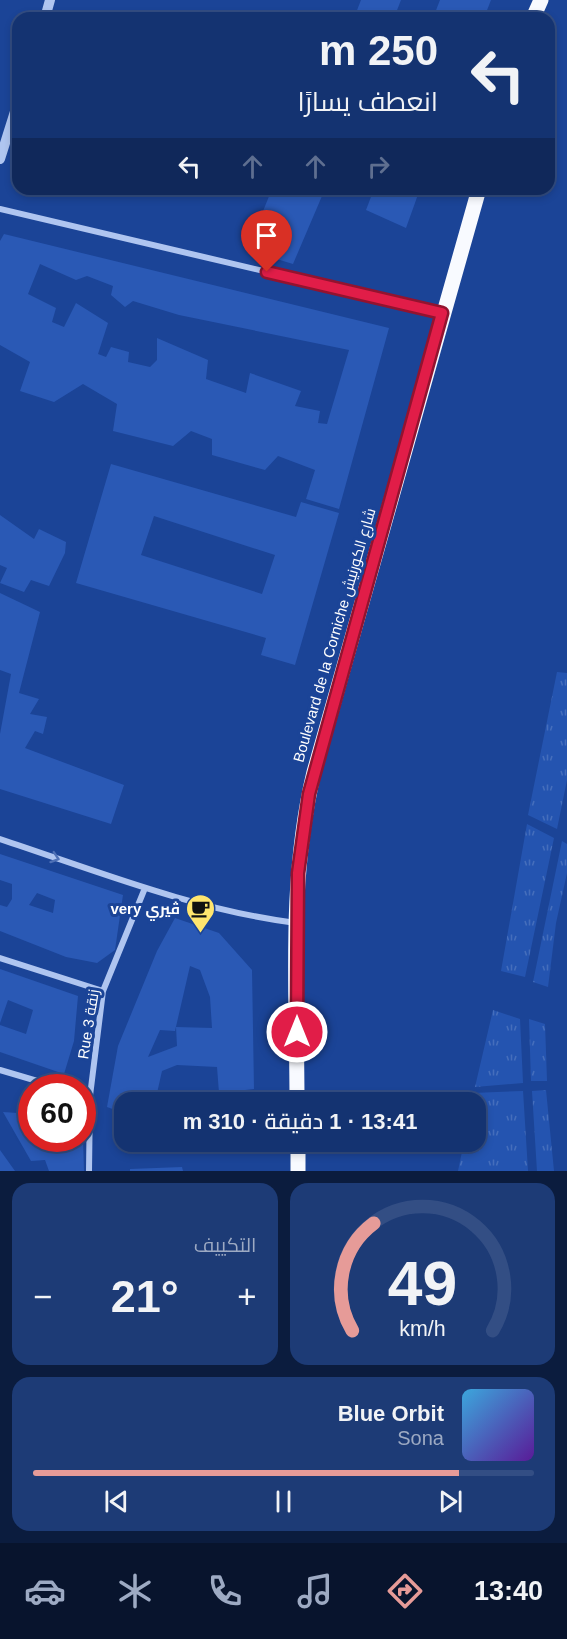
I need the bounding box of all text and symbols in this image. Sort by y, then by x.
text: 250 m [319,27,438,74]
icon: left [459,36,537,114]
text: انعطف يسارًا [297,87,438,117]
icon: left [173,150,206,183]
icon: ahead [236,150,269,183]
icon: ahead [299,150,332,183]
icon: right [362,150,395,183]
pin [241,210,292,272]
icon: arrive [250,219,283,252]
street label: Boulevard de la Corniche شارع الكورنيش [289,506,381,765]
one-way arrow [50,850,60,863]
cafe icon: very ڤيري [185,892,217,934]
place label: very ڤيري [110,900,180,921]
street label: Rue 3 زنقة [74,988,103,1060]
position arrow [265,1000,329,1064]
speed limit sign: 60 [18,1074,96,1152]
text: 13:41 · 1 دقيقة · 310 m [183,1109,417,1134]
text: التكييف [194,1234,257,1256]
text: 49 [388,1249,457,1318]
text: 21° [111,1271,179,1322]
text: − [33,1278,52,1315]
text: + [237,1278,257,1315]
text: km/h [399,1317,445,1341]
text: Blue Orbit [338,1401,444,1426]
text: Sona [397,1427,444,1449]
icon: previous [100,1485,133,1518]
icon: pause [267,1485,300,1518]
icon: next [434,1485,467,1518]
icon: car [24,1570,66,1612]
icon: climate [114,1570,156,1612]
icon: phone [204,1570,246,1612]
icon: music [294,1570,336,1612]
icon: directions [384,1570,426,1612]
text: 13:40 [474,1576,543,1606]

